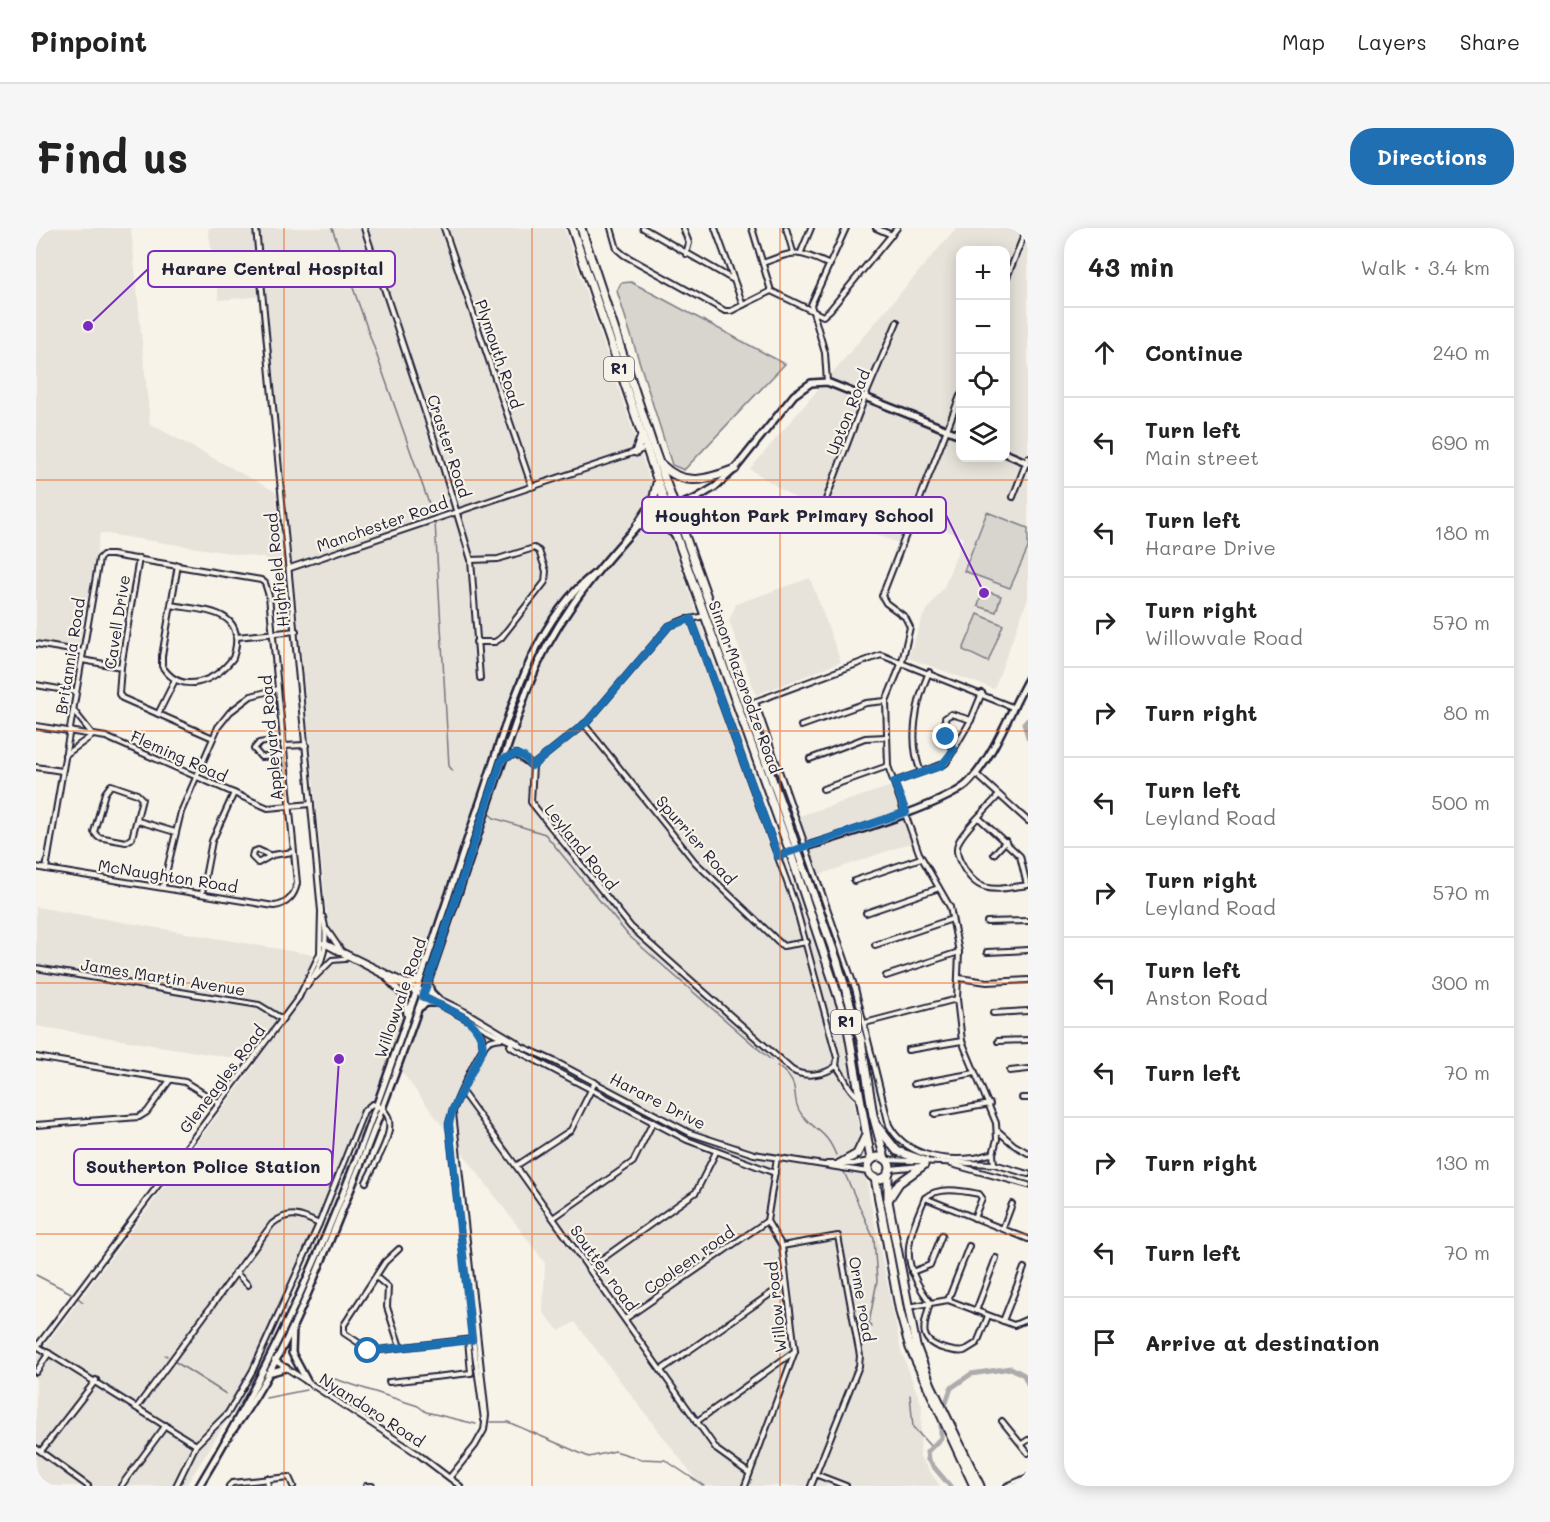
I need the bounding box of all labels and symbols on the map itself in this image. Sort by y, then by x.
callout: Harare Central Hospital [148,251,395,287]
text: Harare Central Hospital [161,256,383,280]
street label: Plymouth Road [471,296,528,411]
road number: R1 [604,357,634,381]
street label: Upton Road [821,366,874,458]
street label: Craster Road [423,392,476,500]
street label: Manchester Road [313,491,450,556]
callout: Houghton Park Primary School [642,497,946,533]
text: Houghton Park Primary School [654,503,934,527]
street label: Highfield Road [260,512,293,628]
street label: Cavell Drive [99,573,134,671]
street label: Britannia Road [50,596,89,716]
street label: Simon Mazorodze Road [704,597,787,776]
street label: Appleyard Road [255,674,286,802]
route end [932,723,958,749]
street label: Fleming Road [128,725,231,786]
street label: Spurrier Road [652,791,741,889]
street label: Leyland Road [540,799,622,894]
street label: McNaughton Road [97,854,240,897]
street label: Willowvale Road [369,935,430,1061]
street label: James Martin Avenue [79,953,247,1000]
road number: R1 [831,1010,861,1034]
street label: Gleneagles Road [174,1020,269,1137]
street label: Harare Drive [607,1067,710,1134]
callout: Southerton Police Station [74,1149,332,1185]
text: Southerton Police Station [86,1154,320,1178]
street label: Soutter road [566,1220,643,1315]
street label: Cooleen road [639,1221,738,1299]
street label: Orme road [845,1255,880,1343]
street label: Willow road [760,1260,791,1354]
route start [354,1337,380,1363]
street label: Nyandoro Road [316,1368,429,1451]

